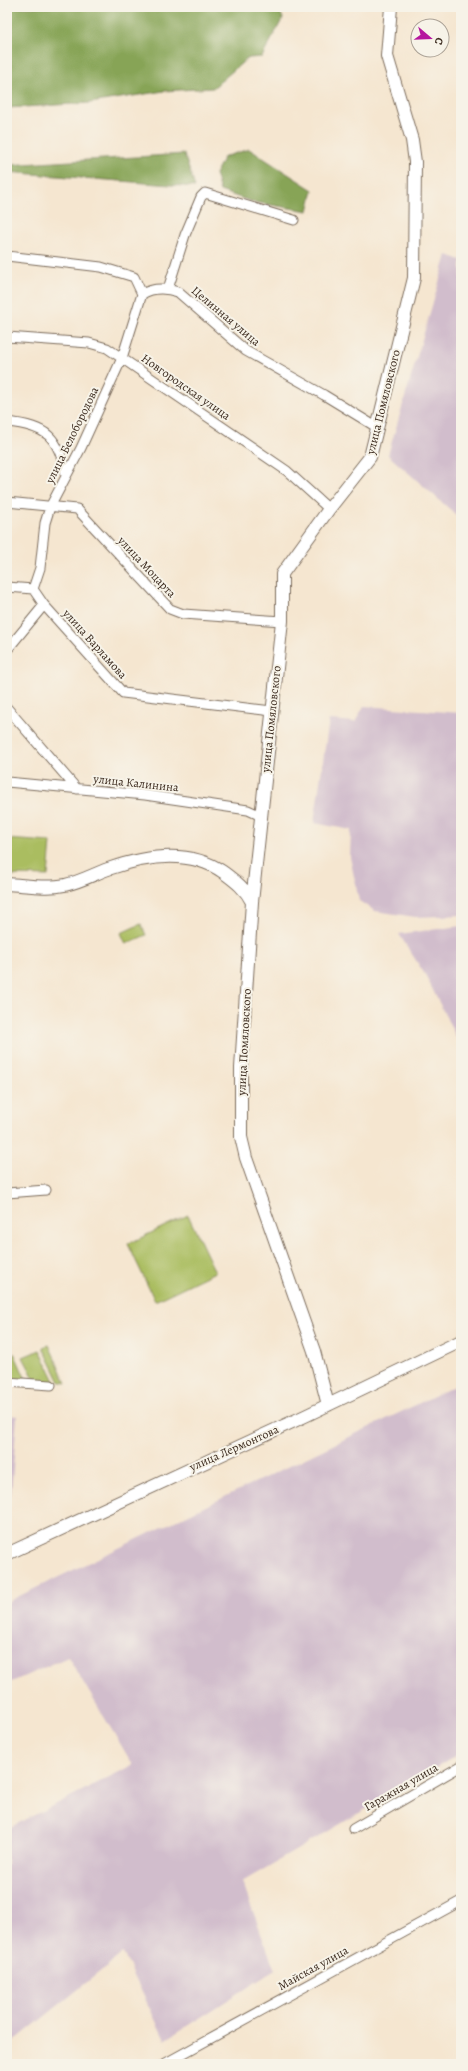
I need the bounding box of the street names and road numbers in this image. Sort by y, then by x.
street label: Целинная улица [188,282,264,350]
street label: улица Помяловского [362,348,404,457]
street label: Новгородская улица [138,350,234,424]
street label: улица Белобородова [41,384,103,487]
street label: улица Моцарта [114,532,180,601]
street label: улица Варламова [59,605,131,683]
street label: улица Помяловского [257,665,285,774]
street label: улица Калинина [92,770,180,795]
street label: улица Помяловского [233,988,255,1097]
street label: улица Лермонтова [186,1421,282,1475]
street label: Гаражная улица [361,1759,441,1815]
street label: Майская улица [275,1942,351,1994]

